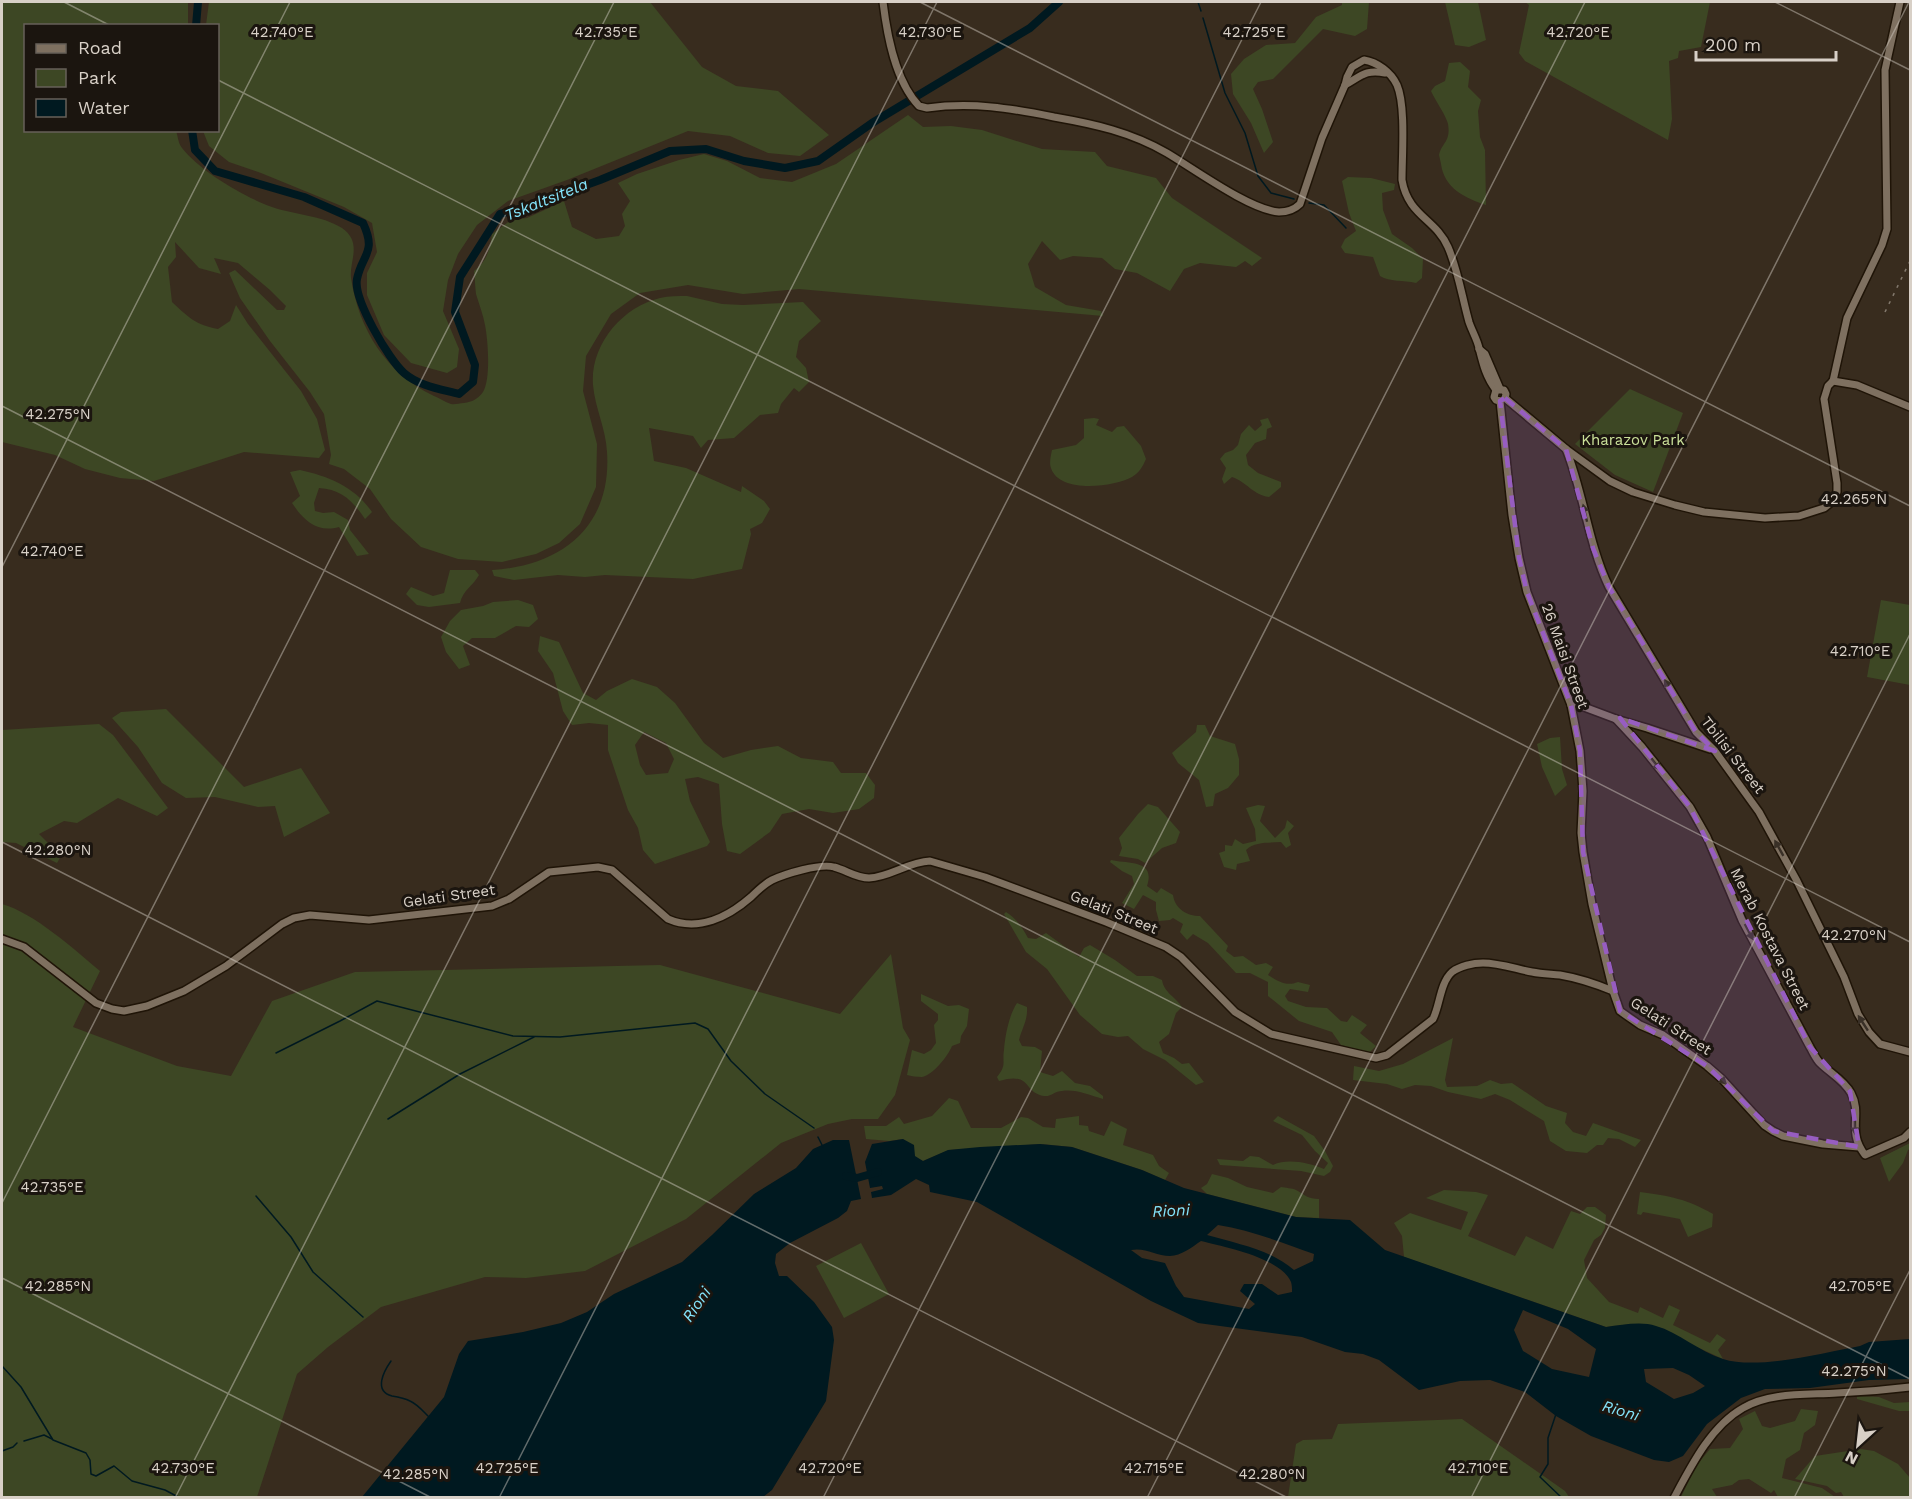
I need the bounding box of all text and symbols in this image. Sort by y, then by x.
text: 42.740°E [251,23,313,41]
text: 42.735°E [575,23,637,41]
text: 42.730°E [898,23,962,41]
text: 42.725°E [1223,23,1285,41]
text: 42.720°E [1546,23,1610,41]
legend [24,24,219,132]
scale bar [1696,24,1836,62]
text: 200 m [1705,34,1761,55]
text: Road [78,37,122,58]
text: Park [78,67,117,88]
text: Water [78,97,130,118]
water label: Tskaltsitela [502,174,591,225]
text: 42.275°N [25,405,91,423]
park label: Kharazov Park [1581,431,1685,449]
text: 42.265°N [1821,490,1887,508]
one-way arrow [1580,503,1589,522]
text: 42.740°E [21,542,83,560]
street label: 26 Maisi Street [1538,601,1593,712]
text: 42.710°E [1830,642,1890,660]
one-way arrow [1663,679,1674,695]
street label: Tbilisi Street [1697,713,1769,798]
one-way arrow [1648,755,1660,770]
one-way arrow [1774,839,1784,856]
text: 42.280°N [24,841,92,859]
street label: Merab Kostava Street [1726,865,1814,1014]
street label: Gelati Street [402,881,497,911]
street label: Gelati Street [1068,886,1161,938]
one-way arrow [1744,924,1754,941]
text: 42.270°N [1821,926,1887,944]
street label: Gelati Street [1627,993,1715,1059]
one-way arrow [1858,1015,1869,1031]
one-way arrow [1713,1070,1727,1084]
one-way arrow [1850,1116,1860,1135]
text: 42.735°E [21,1178,83,1196]
water label: Rioni [1152,1200,1191,1221]
text: 42.285°N [25,1277,91,1295]
text: 42.705°E [1828,1277,1892,1295]
water label: Rioni [678,1283,715,1325]
text: 42.275°N [1821,1362,1887,1380]
water label: Rioni [1600,1396,1642,1425]
north arrow [1828,1415,1888,1475]
text: N [1842,1447,1861,1469]
text: 42.730°E [151,1459,215,1477]
text: 42.725°E [476,1459,538,1477]
text: 42.720°E [798,1459,862,1477]
text: 42.715°E [1124,1459,1184,1477]
text: 42.710°E [1448,1459,1508,1477]
text: 42.285°N [383,1465,449,1483]
text: 42.280°N [1238,1465,1306,1483]

